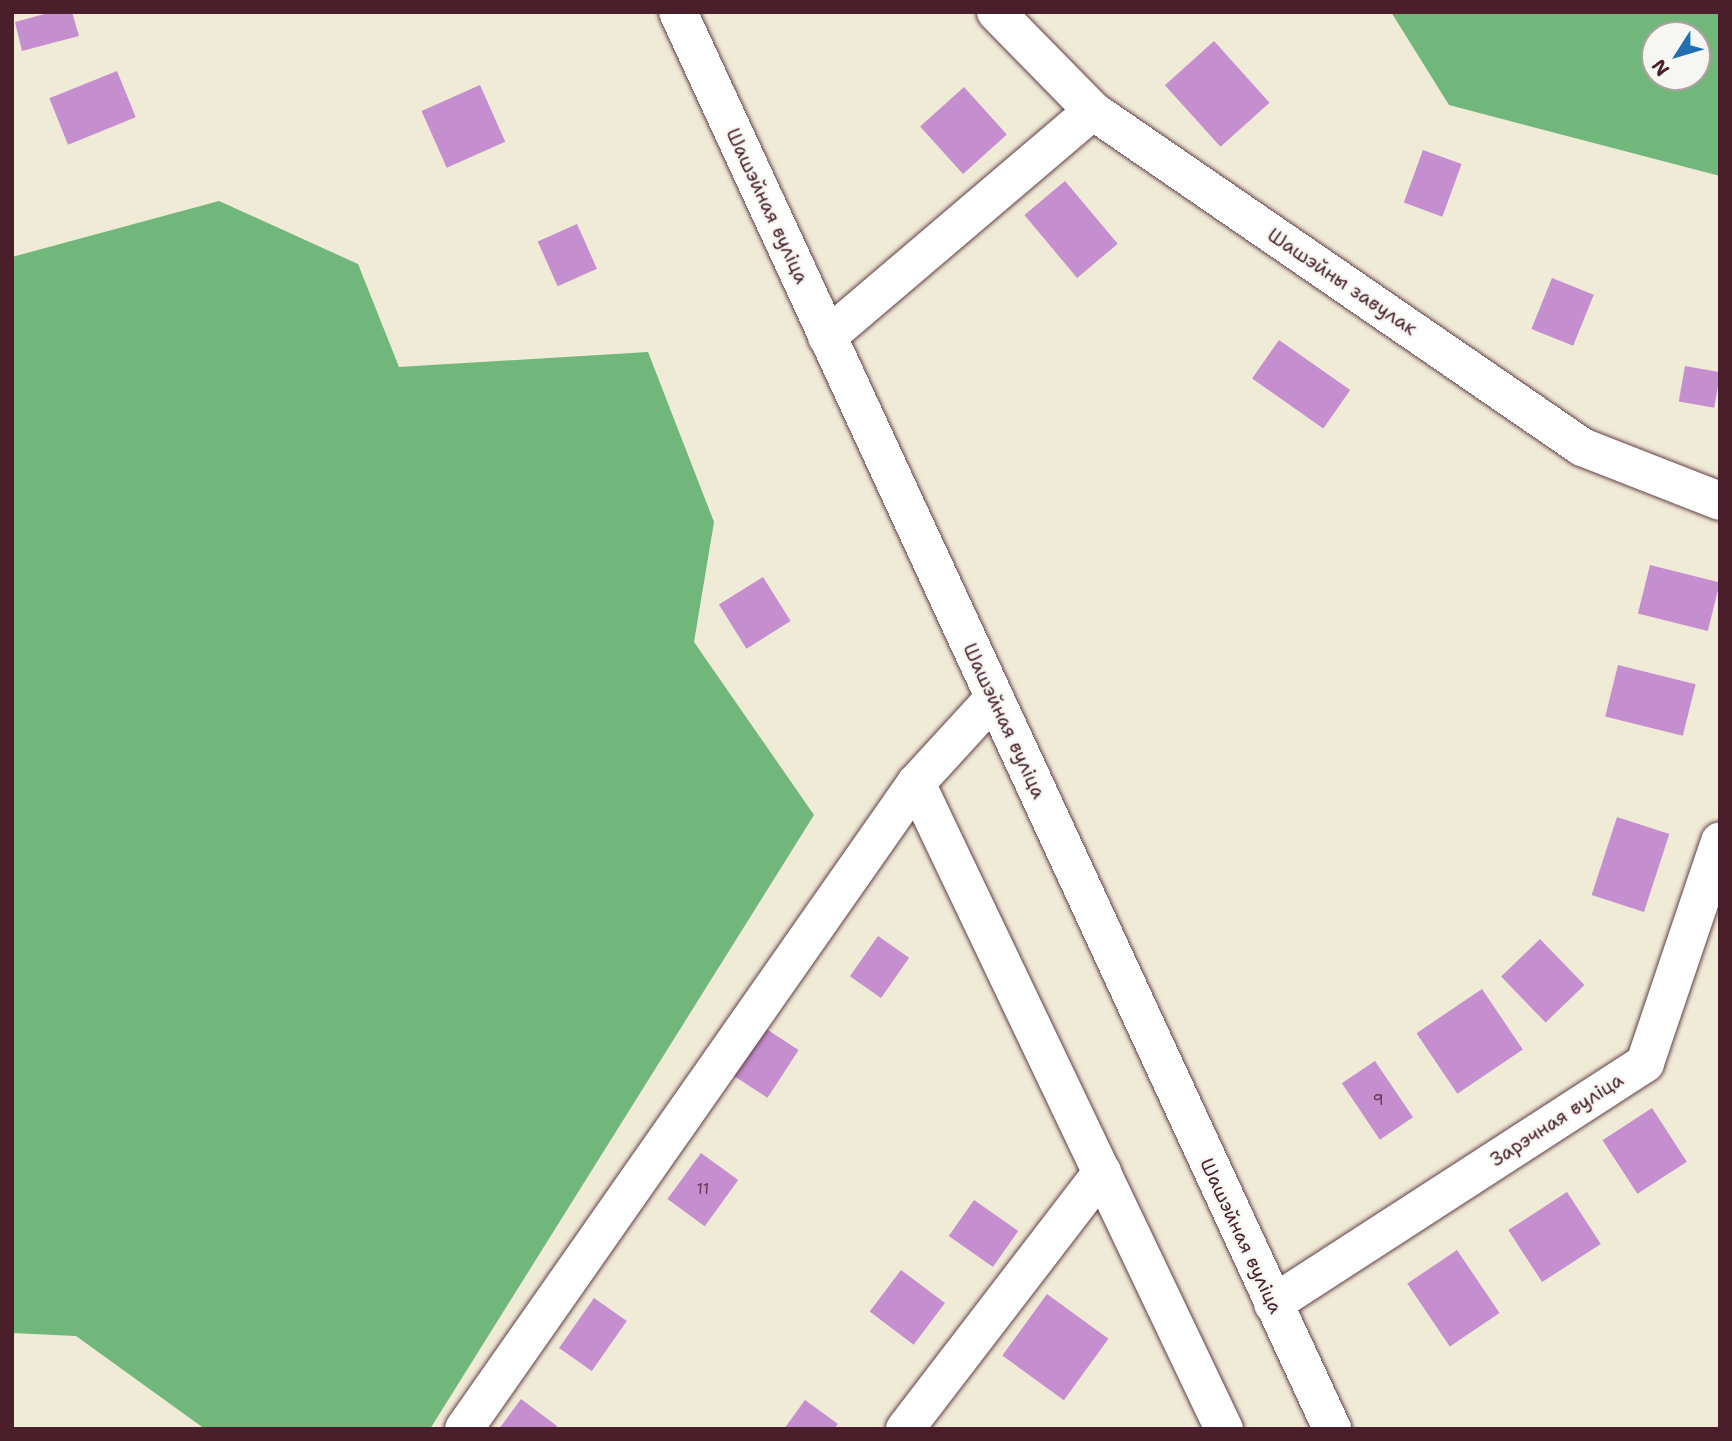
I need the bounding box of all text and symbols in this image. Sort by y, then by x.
north arrow [1641,21,1711,91]
text: N [1646,54,1675,81]
street label: Шашэйная вуліца [721,125,813,287]
street label: Шашэйны завулак [1263,224,1421,340]
street label: Шашэйная вуліца [958,640,1050,802]
street label: Зарэчная вуліца [1486,1069,1628,1171]
house number: 9 [1372,1090,1384,1110]
street label: Шашэйная вуліца [1195,1155,1287,1317]
house number: 11 [697,1179,709,1199]

